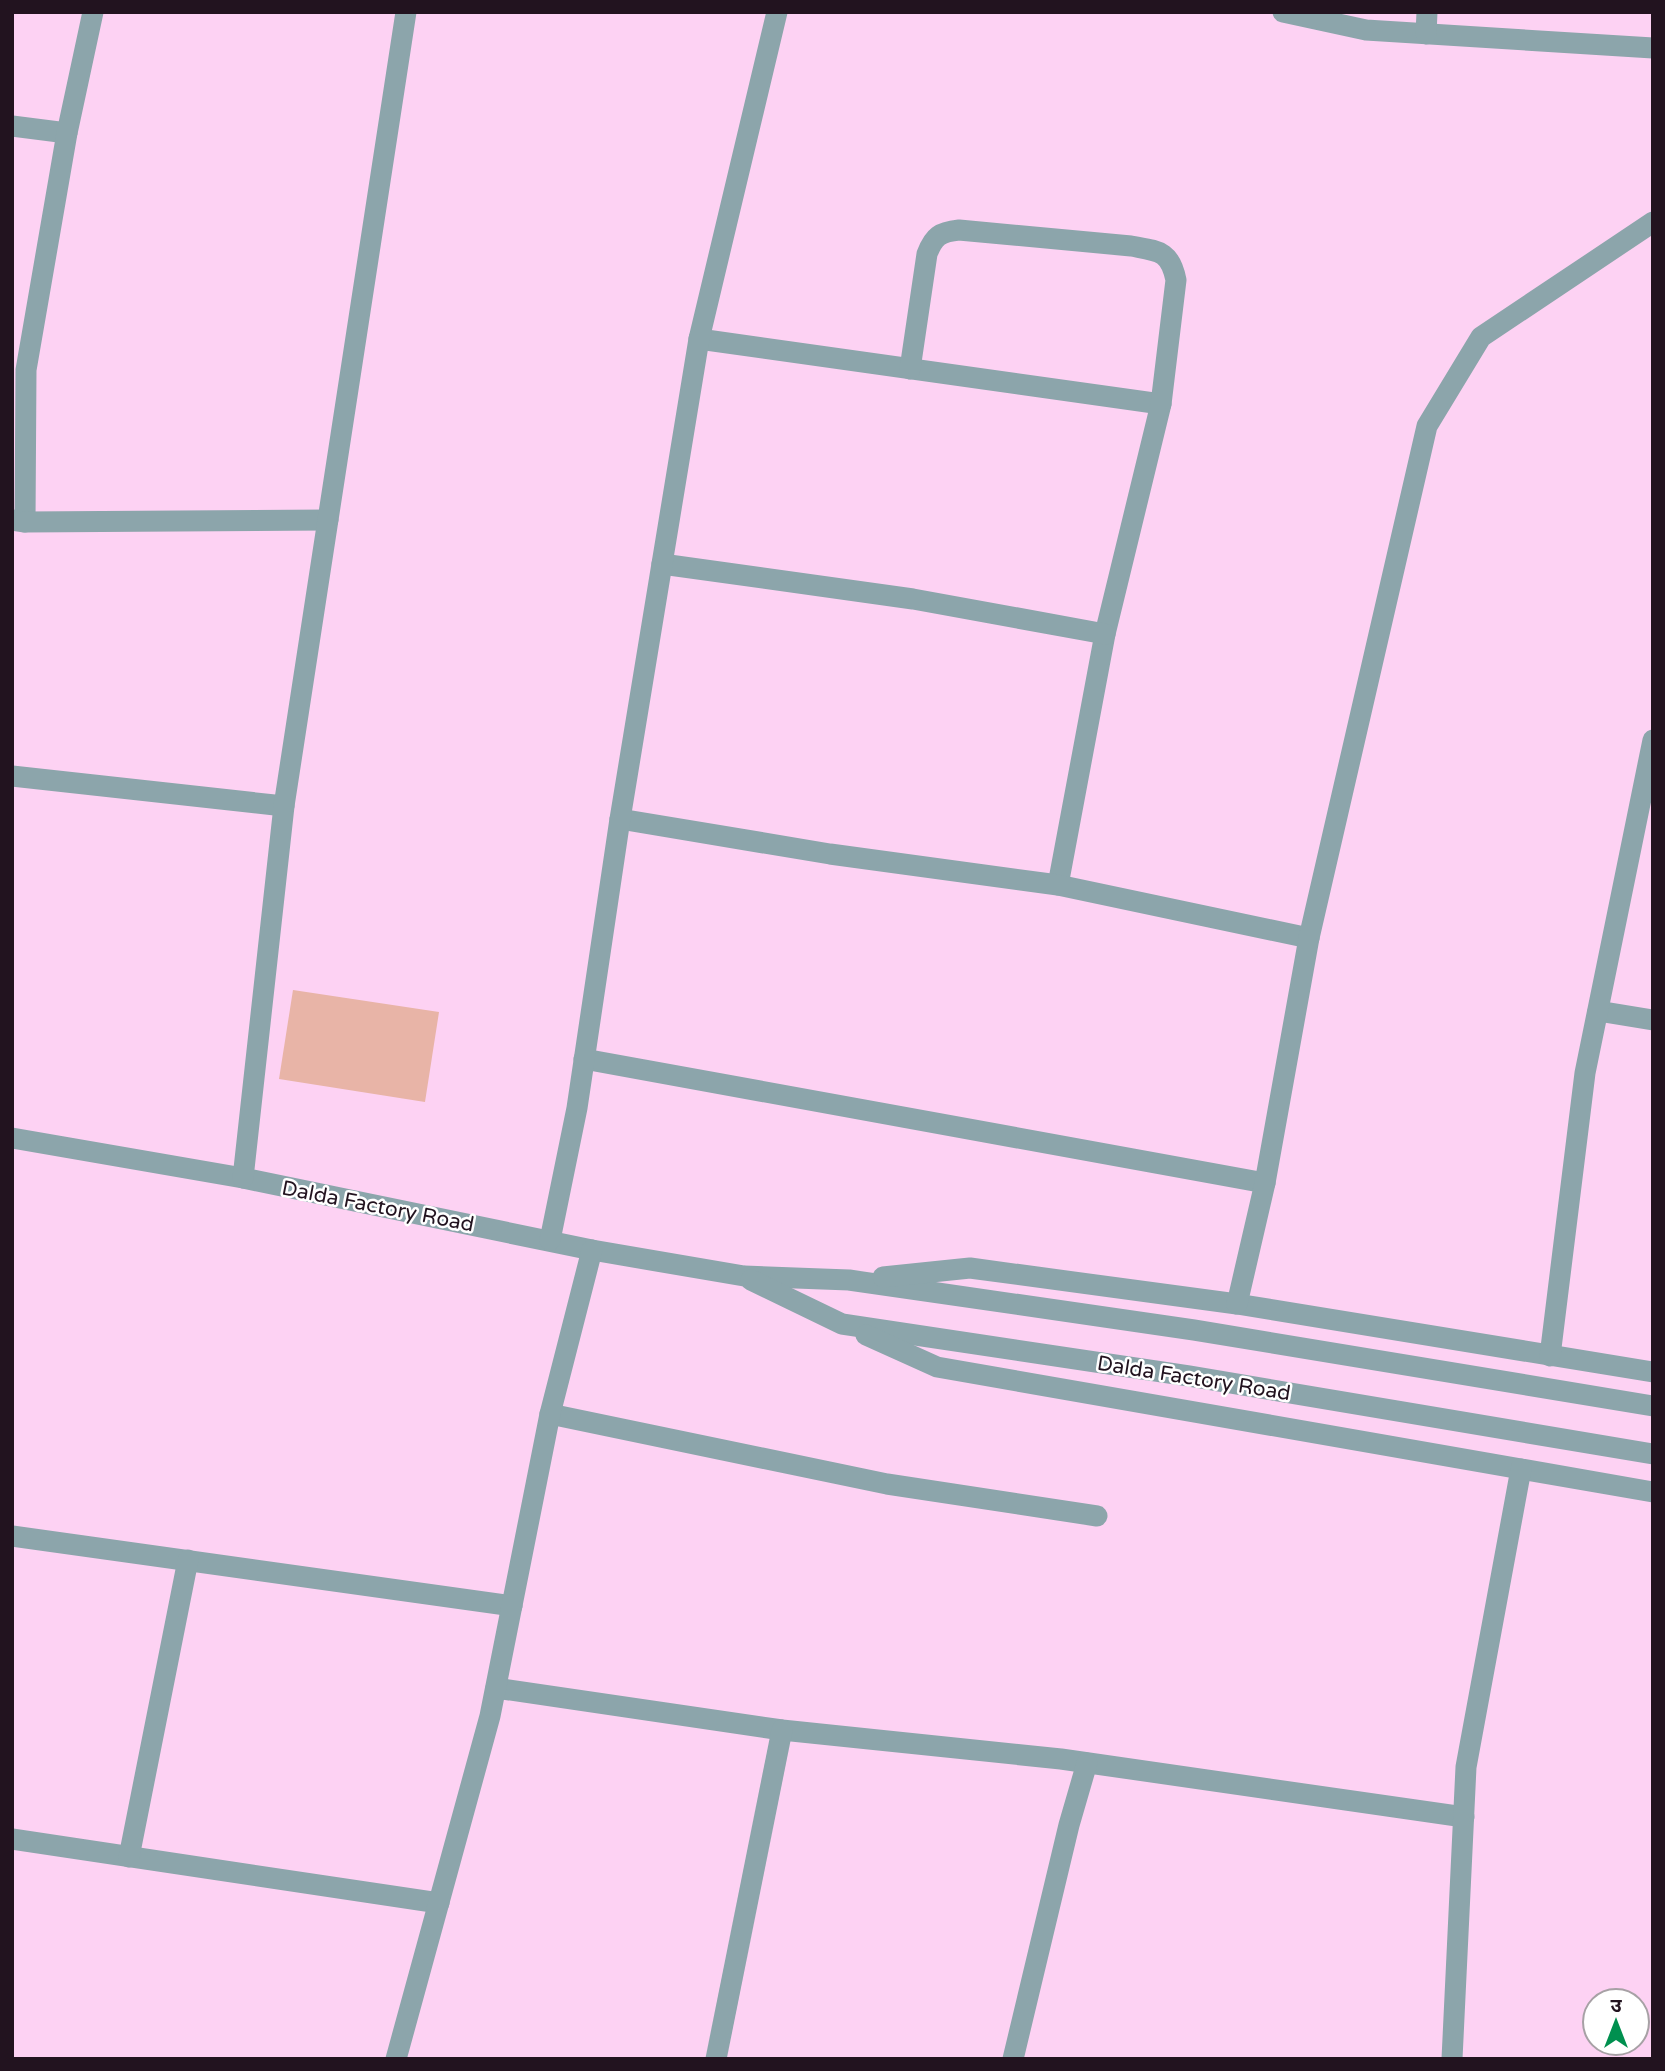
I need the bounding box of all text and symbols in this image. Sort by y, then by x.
street label: Dalda Factory Road [280,1176,476,1237]
street label: Dalda Factory Road [1095,1351,1292,1406]
north arrow [1581,1987,1651,2057]
text: उ [1610,1995,1622,2017]

